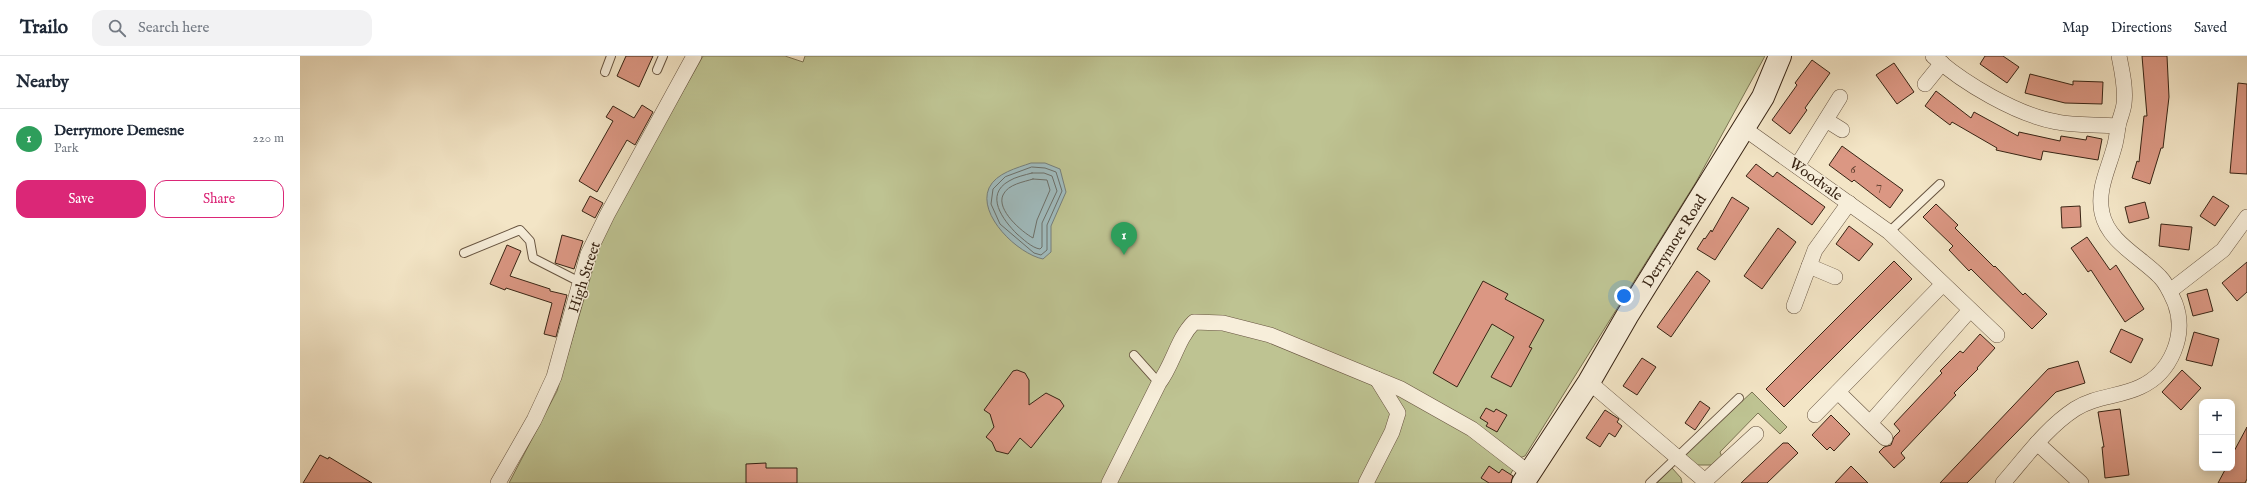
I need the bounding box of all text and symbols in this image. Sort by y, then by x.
search box [92,10,372,46]
text: Trailo [20,16,68,40]
icon: search [106,17,128,39]
text: Search here [138,18,209,37]
text: Map [2062,19,2089,37]
text: Directions [2111,19,2172,37]
text: Saved [2194,19,2227,37]
text: Nearby [16,72,69,93]
text: Derrymore Demesne [54,121,184,140]
text: 1 [27,130,31,147]
text: 220 m [253,130,284,147]
text: Park [54,140,79,157]
street label: Woodvale [1785,154,1846,205]
house number: 6 [1850,161,1856,178]
house number: 7 [1876,178,1882,195]
button: Save [16,180,146,218]
button: Share [154,180,284,218]
street label: Derrymore Road [1638,190,1711,291]
pin: 1 [1111,222,1137,255]
street label: High Street [564,239,605,315]
your location [1614,286,1634,306]
map controls [2199,399,2235,471]
button: + [2199,399,2235,435]
button: − [2199,435,2235,471]

